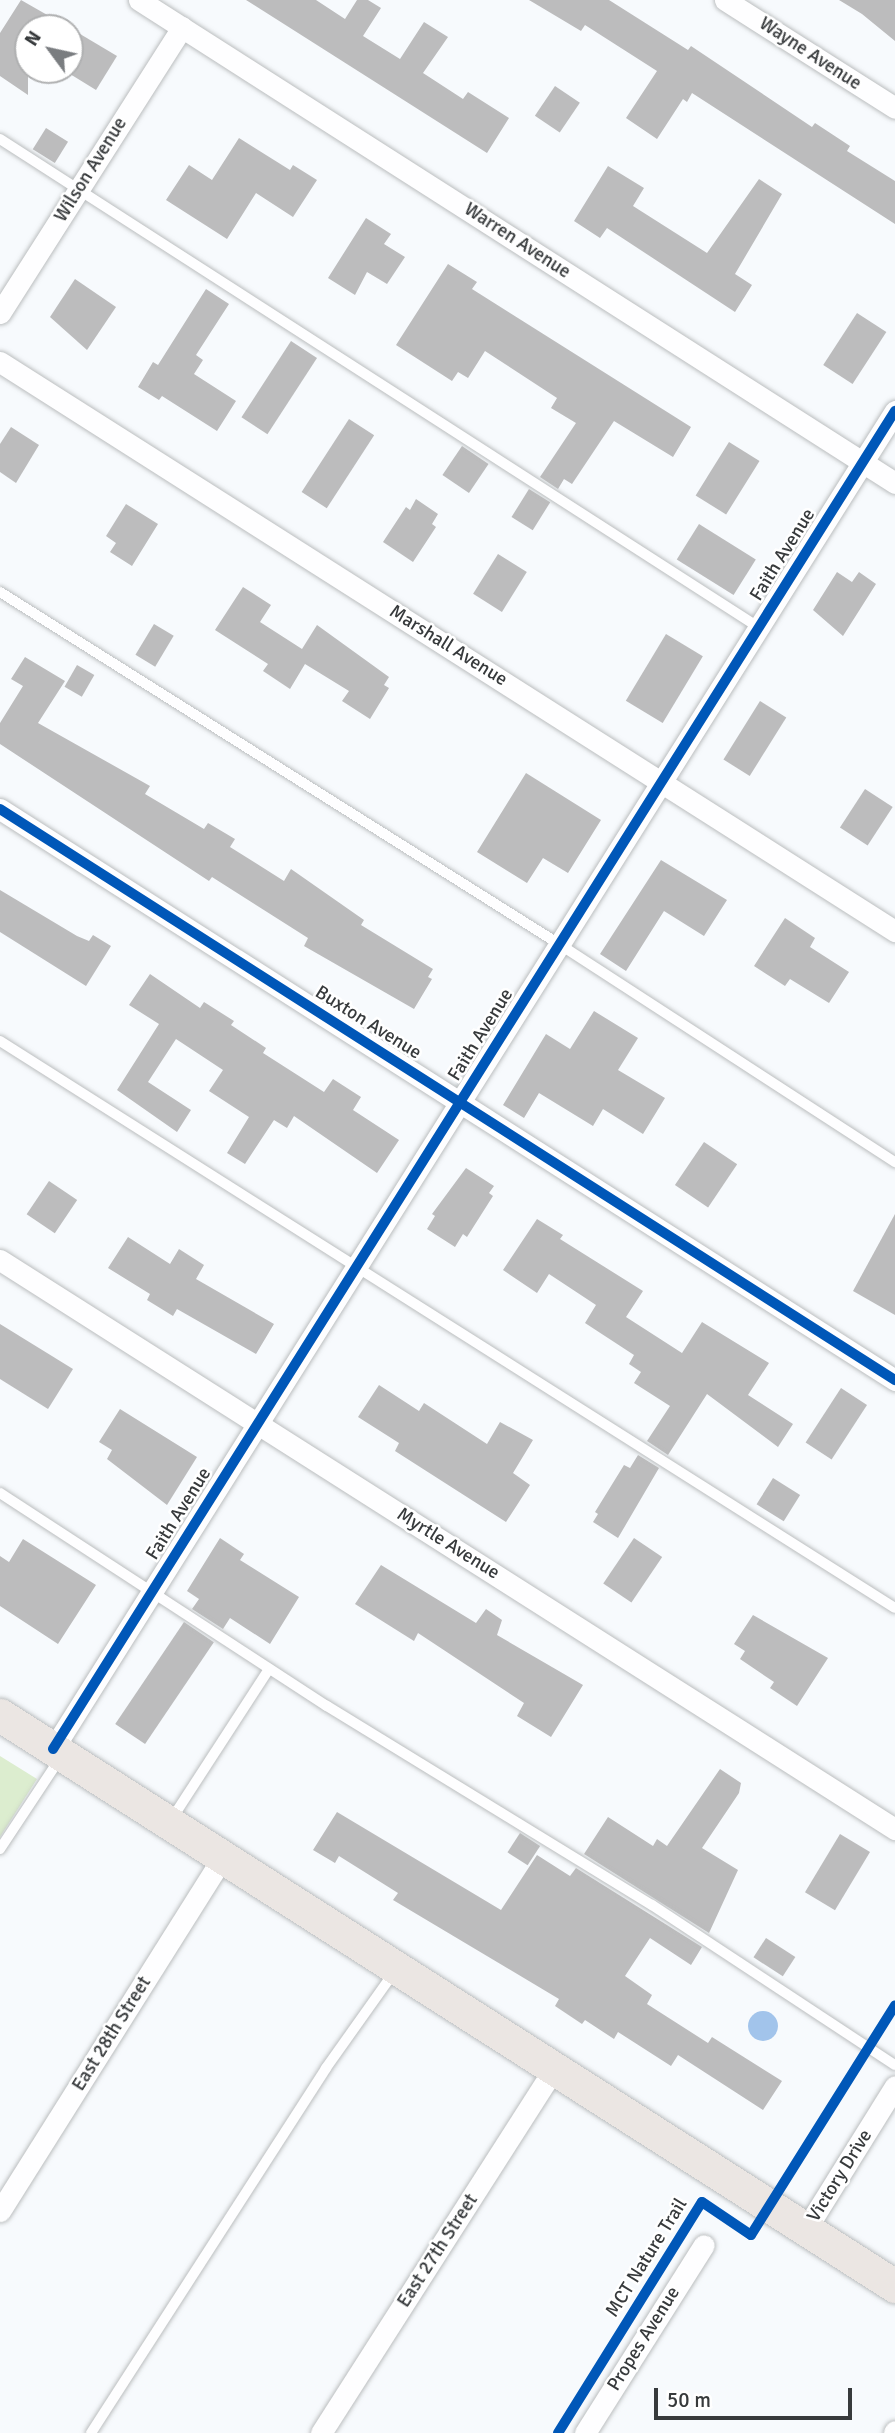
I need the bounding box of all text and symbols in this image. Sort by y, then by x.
street label: Wayne Avenue [755,13,865,95]
north arrow [14,14,84,84]
text: N [19,27,47,51]
street label: Wilson Avenue [50,113,132,227]
street label: Warren Avenue [460,198,574,284]
street label: Faith Avenue [746,505,820,605]
street label: Marshall Avenue [385,601,511,691]
street label: Buxton Avenue [311,981,425,1065]
street label: Faith Avenue [444,985,518,1085]
street label: Faith Avenue [142,1464,216,1564]
street label: Myrtle Avenue [392,1503,504,1585]
street label: East 28th Street [68,1973,156,2095]
street label: Victory Drive [803,2126,877,2226]
street label: East 27th Street [393,2190,483,2312]
street label: MCT Nature Trail [601,2194,693,2322]
street label: Propes Avenue [603,2283,685,2395]
scale bar [657,2374,855,2418]
text: 50 m [667,2387,711,2413]

